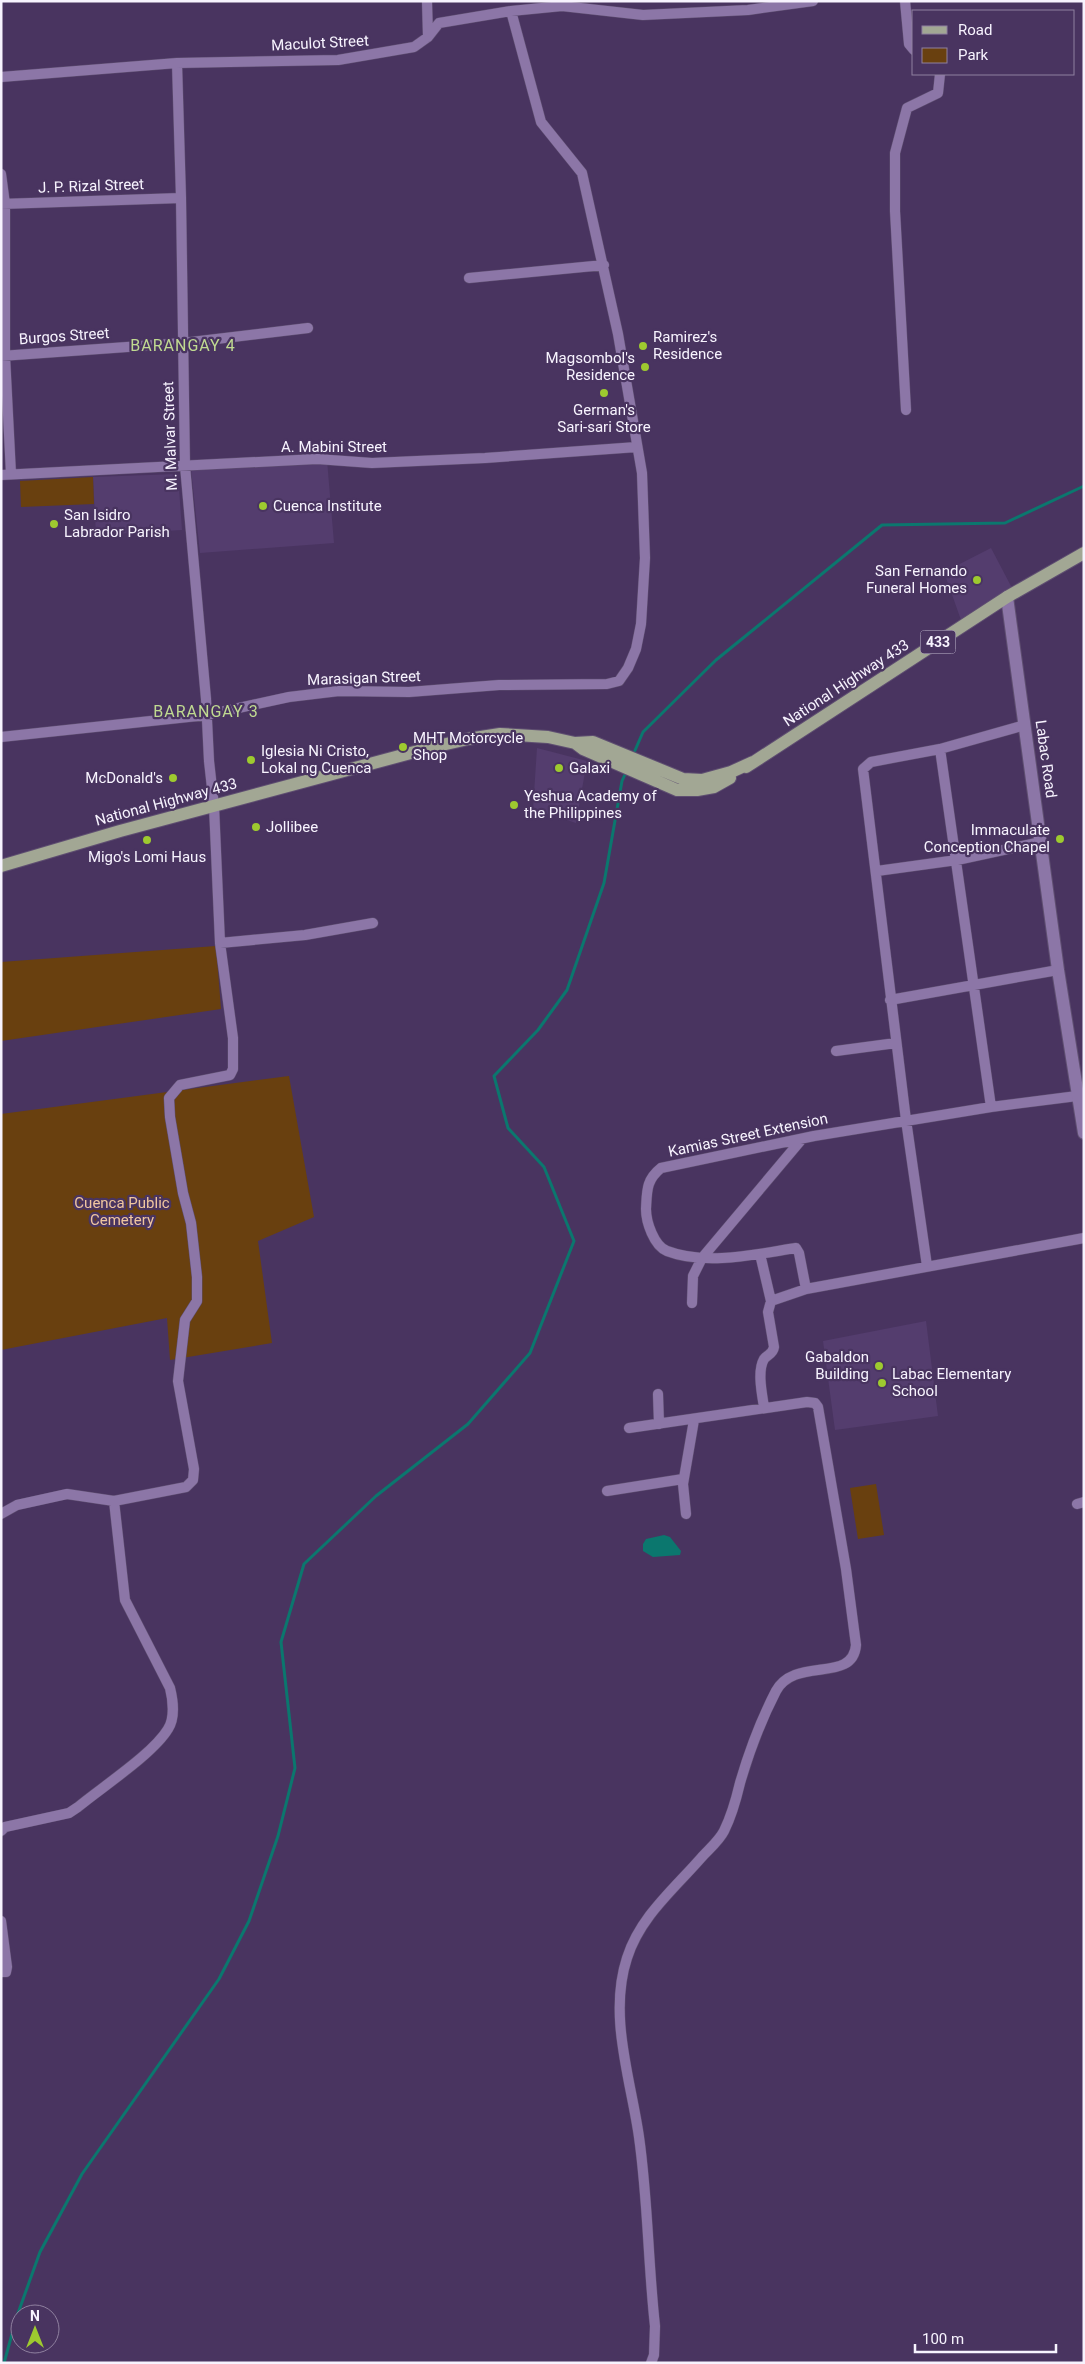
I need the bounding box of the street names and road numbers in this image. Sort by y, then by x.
street label: Maculot Street [271,31,369,55]
street label: J. P. Rizal Street [38,175,144,197]
street label: Burgos Street [18,324,110,348]
street label: M. Malvar Street [159,381,181,491]
street label: A. Mabini Street [281,438,387,456]
road number: 433 [920,630,956,654]
street label: National Highway 433 [780,636,912,730]
street label: Marasigan Street [307,667,421,689]
street label: Labac Road [1032,719,1060,799]
street label: National Highway 433 [93,774,239,830]
street label: Kamias Street Extension [667,1109,829,1161]

